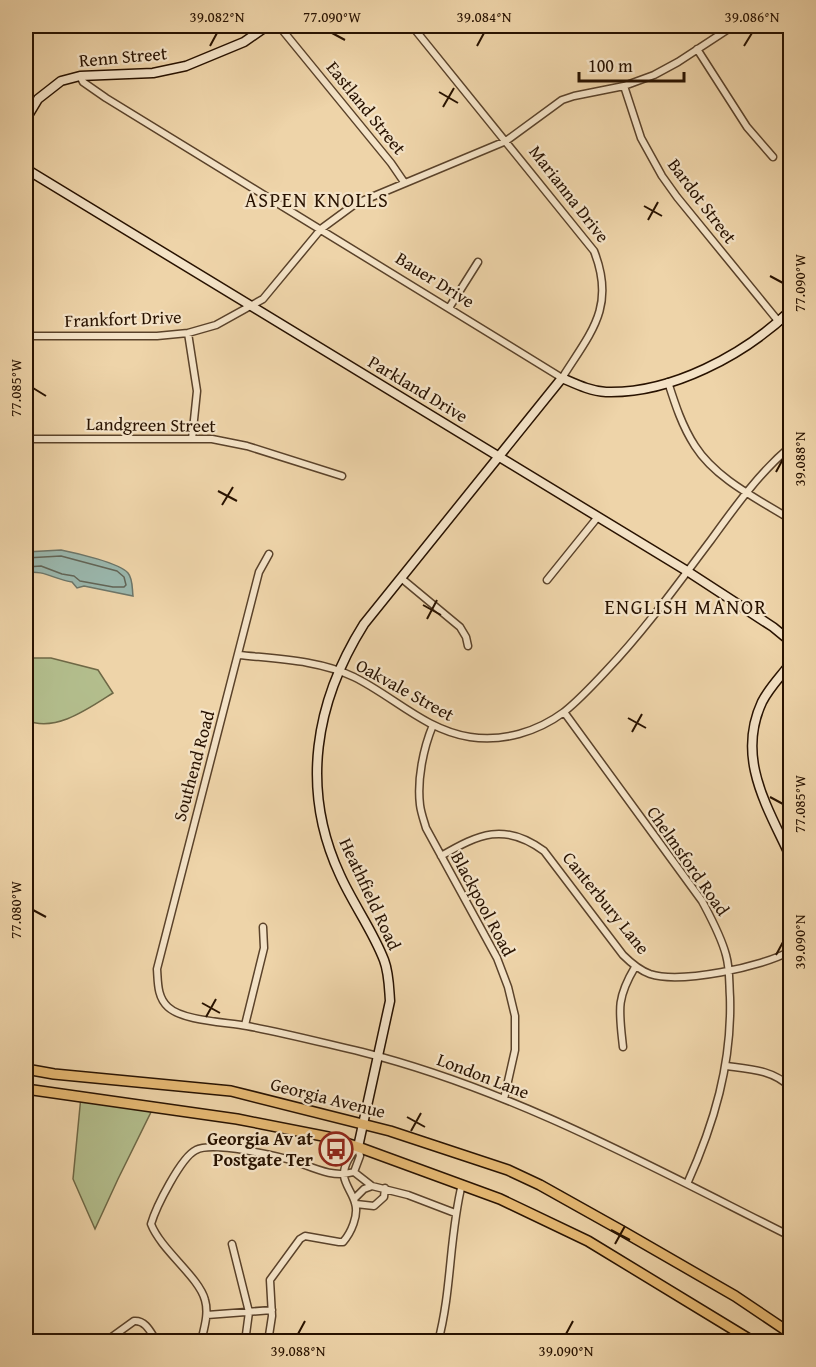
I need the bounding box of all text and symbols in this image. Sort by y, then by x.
text: 39.082°N [190,6,245,27]
text: 77.090°W [303,6,361,27]
text: 39.084°N [457,6,512,27]
text: 39.086°N [725,6,780,27]
street label: Renn Street [78,39,169,74]
scale bar [579,45,684,83]
text: 100 m [588,52,633,79]
street label: Eastland Street [320,55,413,161]
street label: Marianna Drive [523,139,616,248]
street label: Bardot Street [661,152,744,250]
district label: ASPEN KNOLLS [245,185,389,214]
street label: Bauer Drive [391,245,480,315]
text: 77.090°W [789,254,810,312]
street label: Frankfort Drive [64,303,182,334]
street label: Parkland Drive [363,348,473,429]
text: 77.085°W [5,359,26,417]
street label: Landgreen Street [86,410,217,439]
text: 39.088°N [789,431,810,486]
district label: ENGLISH MANOR [604,592,768,621]
street label: Oakvale Street [351,651,460,728]
street label: Southend Road [166,707,221,824]
text: 77.085°W [789,775,810,833]
street label: Chelmsford Road [640,800,737,921]
street label: Heathfield Road [333,833,408,955]
street label: Canterbury Lane [556,845,656,960]
street label: Blackpool Road [444,846,523,961]
text: 77.080°W [5,881,26,939]
text: 39.090°N [789,914,810,969]
street label: London Lane [433,1046,533,1105]
street label: Georgia Avenue [268,1070,388,1125]
place label: Georgia Av at Postgate Ter [207,1125,314,1173]
bus stop icon: Georgia Av at Postgate Ter [318,1131,354,1167]
text: 39.088°N [271,1340,326,1361]
text: 39.090°N [539,1340,594,1361]

